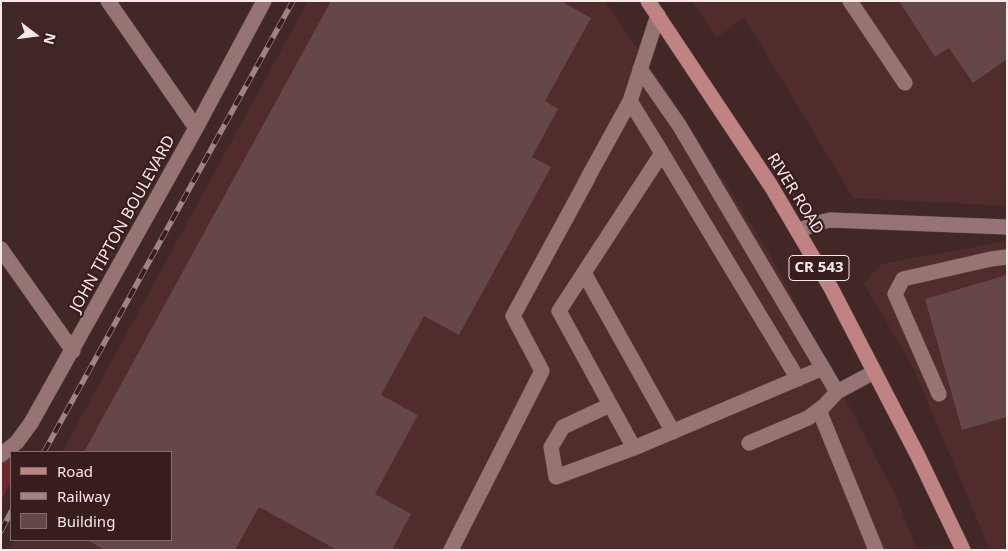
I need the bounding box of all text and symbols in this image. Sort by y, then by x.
north arrow [10,10,60,60]
text: N [39,31,61,47]
street label: JOHN TIPTON BOULEVARD [66,132,180,316]
street label: RIVER ROAD [762,150,828,238]
road number: CR 543 [789,256,849,280]
legend [10,451,172,541]
text: Road [57,461,93,481]
text: Railway [57,486,110,506]
text: Building [57,511,115,531]

